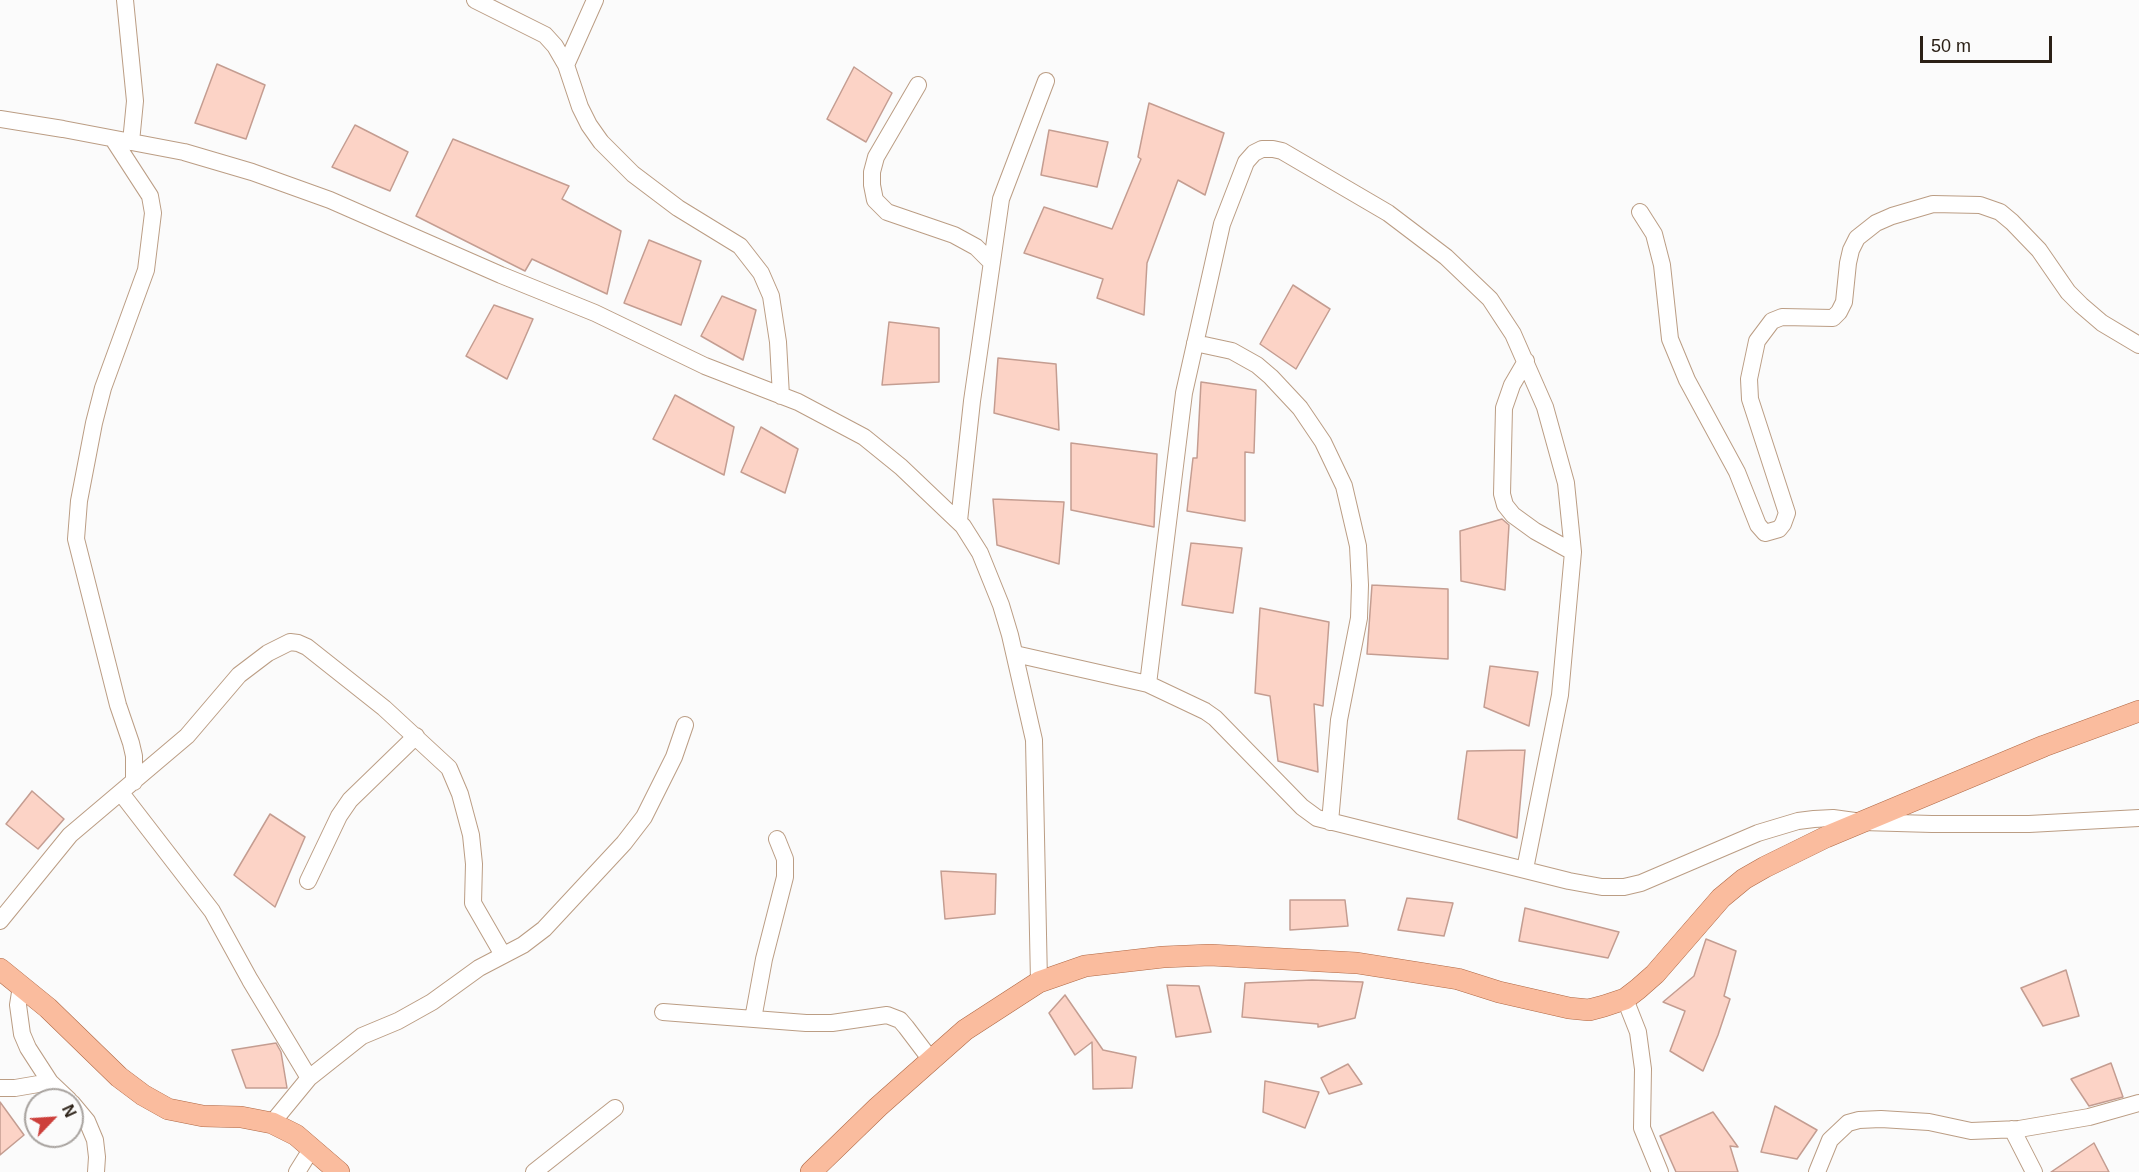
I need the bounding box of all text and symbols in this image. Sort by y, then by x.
scale bar [1923,24,2055,62]
text: 50 m [1931,36,1971,56]
north arrow [24,1088,84,1148]
text: N [59,1102,79,1120]

